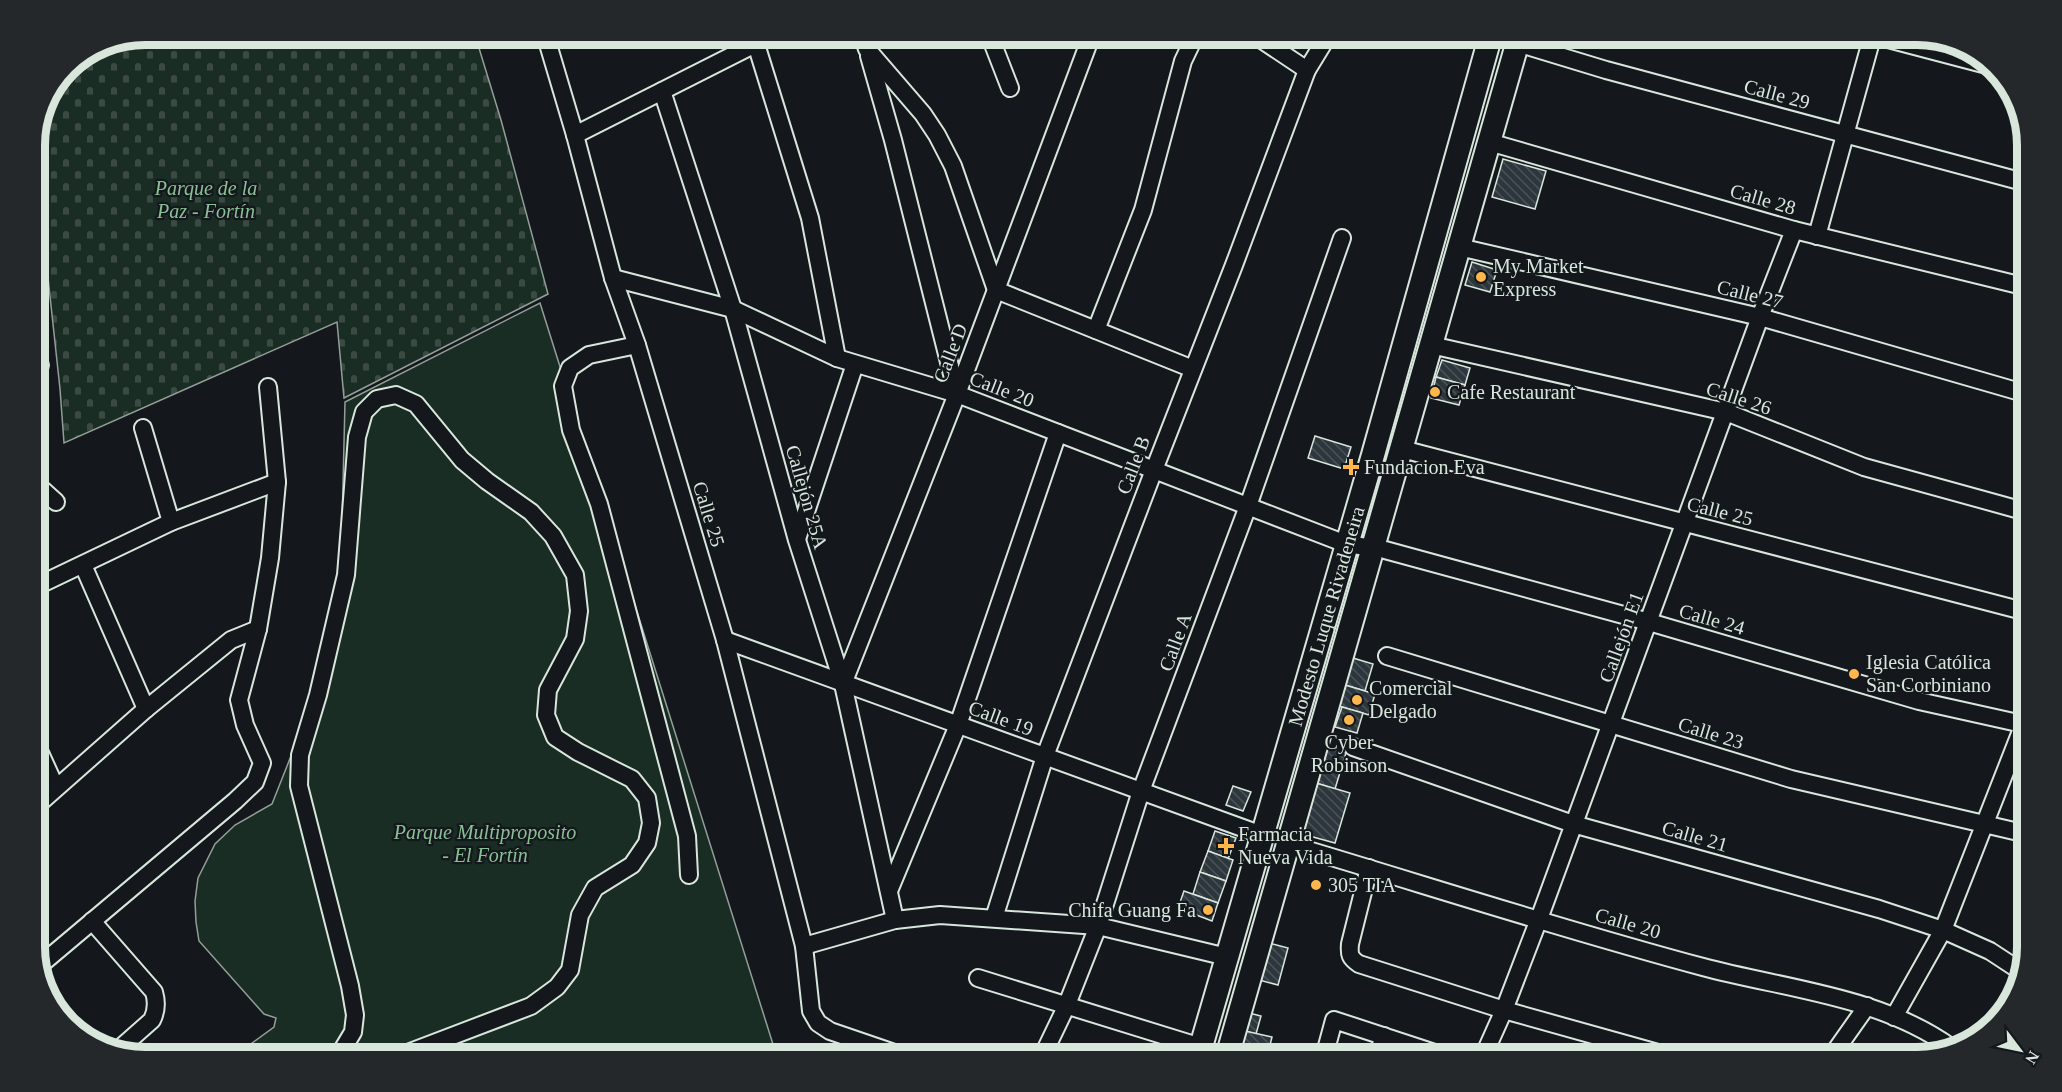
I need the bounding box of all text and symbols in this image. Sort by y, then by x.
street label: Calle 29 [1742,75,1812,113]
park label: Parque de la Paz - Fortín [154,177,257,222]
street label: Calle 28 [1728,179,1798,219]
place label: My Market Express [1493,255,1584,301]
marker: My Market Express [1474,270,1488,284]
street label: Calle 27 [1715,275,1785,313]
street label: Calle D [929,320,971,386]
street label: Calle 20 [967,367,1037,411]
street label: Calle 26 [1704,377,1774,419]
place label: Cafe Restaurant [1447,381,1576,403]
marker: Cafe Restaurant [1428,385,1442,399]
street label: Calle B [1112,433,1154,497]
street label: Callejón 25A [781,442,833,552]
place label: Fundacion Eva [1364,456,1485,478]
marker: Fundacion Eva [1342,458,1360,476]
street label: Calle 25 [689,479,729,549]
street label: Calle 25 [1685,492,1755,530]
street label: Modesto Luque Rivadeneira [1284,504,1369,729]
street label: Callejón E1 [1594,589,1649,686]
street label: Calle 24 [1677,599,1747,639]
street label: Calle A [1154,609,1196,674]
place label: Iglesia Católica San Corbiniano [1866,651,1991,696]
marker: Iglesia Católica San Corbiniano [1847,667,1861,681]
place label: Comercial Delgado [1369,677,1453,723]
marker: Comercial Delgado [1350,693,1364,707]
street label: Calle 19 [966,696,1036,740]
marker: Cyber Robinson [1342,713,1356,727]
street label: Calle 23 [1676,713,1746,753]
place label: Cyber Robinson [1311,731,1387,776]
street label: Calle 21 [1660,816,1730,856]
park label: Parque Multiproposito - El Fortín [393,821,576,866]
place label: Farmacia Nueva Vida [1238,823,1333,868]
marker: Farmacia Nueva Vida [1219,839,1233,853]
place label: 305 TIA [1328,874,1397,896]
marker: 305 TIA [1309,878,1323,892]
place label: Chifa Guang Fa [1068,899,1196,922]
marker: Chifa Guang Fa [1201,903,1215,917]
street label: Calle 20 [1593,903,1663,943]
north arrow [1990,1020,2050,1080]
text: N [2022,1048,2043,1067]

